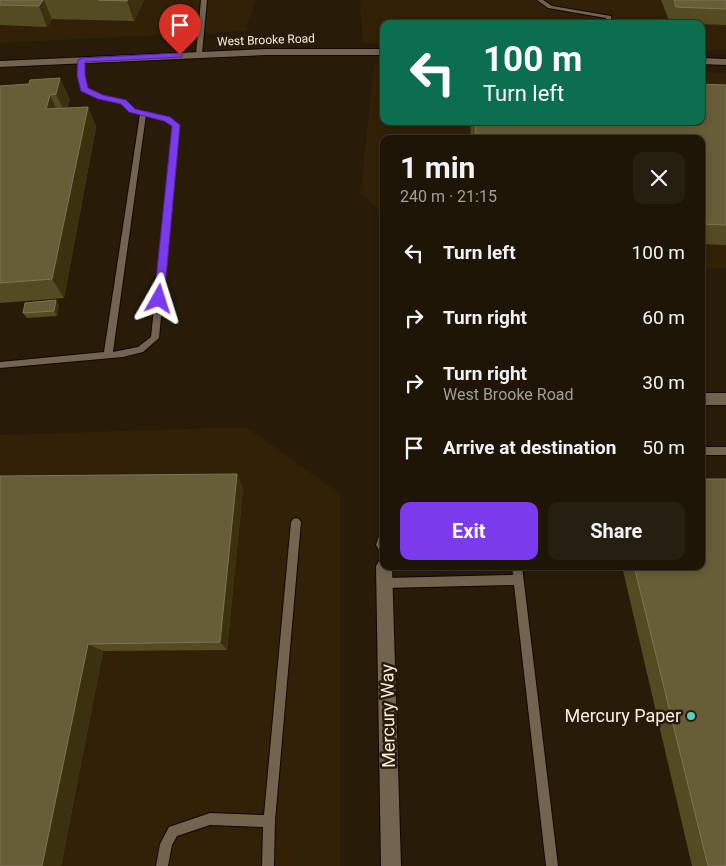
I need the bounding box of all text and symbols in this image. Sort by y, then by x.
pin [159,4,201,55]
icon: arrive [166,11,194,39]
street label: West Brooke Road [217,31,315,49]
text: 100 m [483,39,582,80]
icon: left [400,40,465,105]
text: Turn left [483,81,564,106]
text: 1 min [400,150,475,185]
button: close [633,152,685,204]
text: 240 m · 21:15 [400,187,497,206]
icon: left [400,239,428,267]
text: Turn left [443,241,516,264]
text: 100 m [632,241,685,264]
position arrow [132,272,184,324]
icon: right [400,304,428,332]
text: Turn right [443,306,527,329]
text: 60 m [642,306,685,329]
text: Turn right [443,362,527,385]
icon: right [400,369,428,397]
text: 30 m [642,371,685,394]
text: West Brooke Road [443,385,574,404]
icon: arrive [400,434,428,462]
text: Arrive at destination [443,436,616,459]
text: 50 m [642,436,685,459]
button: Exit [400,502,538,560]
button: Share [548,502,685,560]
street label: Mercury Way [376,664,399,768]
place label: Mercury Paper [564,705,681,726]
marker: Mercury Paper [685,710,697,722]

